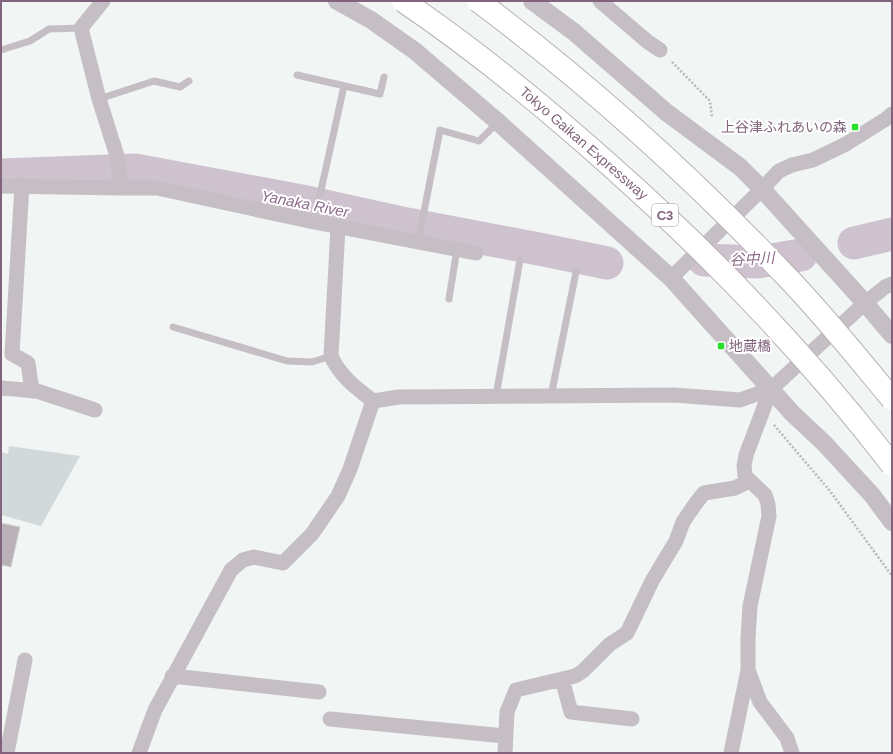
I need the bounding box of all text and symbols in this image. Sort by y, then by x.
street label: Tokyo Gaikan Expressway [517,83,651,203]
place label: 上谷津ふれあいの森 [721,119,847,135]
marker: 上谷津ふれあいの森 [850,122,860,132]
water label: Yanaka River [260,187,351,221]
road number: C3 [652,204,678,226]
water label: 谷中川 [729,249,777,268]
place label: 地蔵橋 [729,338,771,354]
marker: 地蔵橋 [716,341,726,351]

